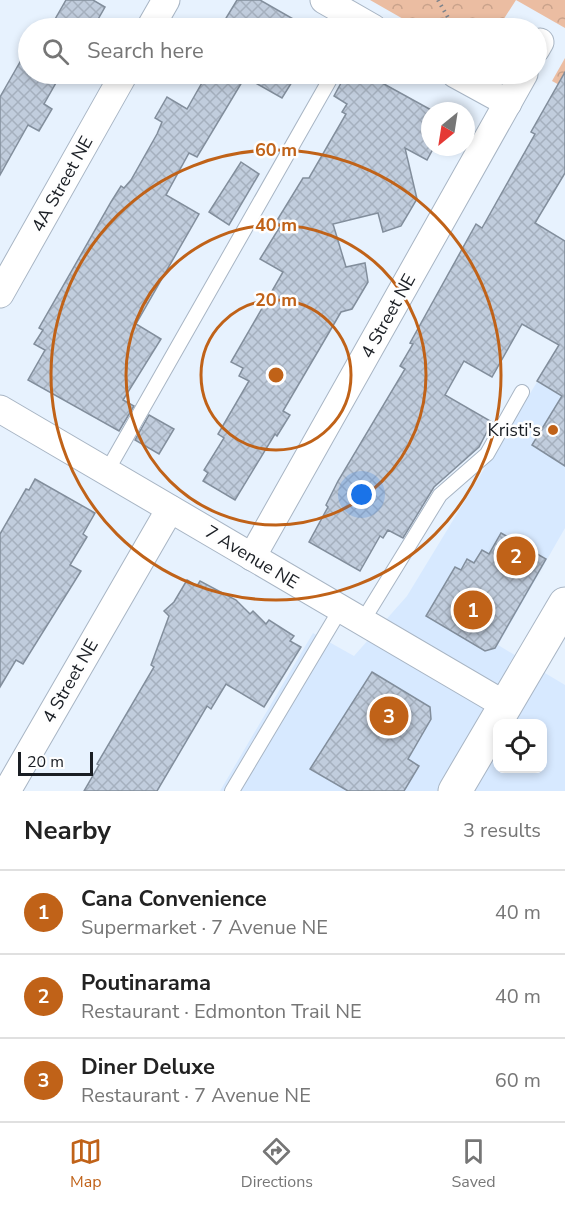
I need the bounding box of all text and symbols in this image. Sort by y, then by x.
search box [18,18,547,84]
icon: search [39,35,72,68]
text: Search here [87,36,204,66]
north arrow [421,102,475,156]
street label: 4A Street NE [26,132,98,236]
text: 60 m [255,138,297,162]
text: 40 m [255,213,297,237]
street label: 4 Street NE [355,270,421,362]
text: 20 m [255,288,297,312]
centre of rings [266,365,286,385]
place label: Kristi's [487,418,541,442]
marker: Kristi's [546,423,560,437]
your location [347,480,376,509]
street label: 7 Avenue NE [201,520,303,594]
pin: 2 [496,534,536,578]
pin: 1 [454,588,492,632]
street label: 4 Street NE [36,635,104,727]
pin: 3 [370,694,408,738]
map controls [493,719,547,773]
button: locate [493,719,547,773]
scale bar [18,749,93,776]
text: 20 m [27,751,64,773]
text: Nearby [24,813,111,848]
text: 3 results [463,817,541,844]
text: Cana Convenience [81,884,267,914]
text: 1 [38,899,50,926]
text: 40 m [495,899,541,926]
text: Supermarket · 7 Avenue NE [81,914,328,941]
text: Poutinarama [81,968,211,998]
text: 2 [38,983,50,1010]
text: 40 m [495,983,541,1010]
text: Restaurant · Edmonton Trail NE [81,998,362,1025]
text: Diner Deluxe [81,1052,215,1082]
text: 3 [38,1067,50,1094]
text: 60 m [495,1067,541,1094]
text: Restaurant · 7 Avenue NE [81,1082,311,1109]
tab: Map [69,1135,102,1193]
tab: Directions [241,1135,313,1193]
tab: Saved [452,1135,496,1193]

